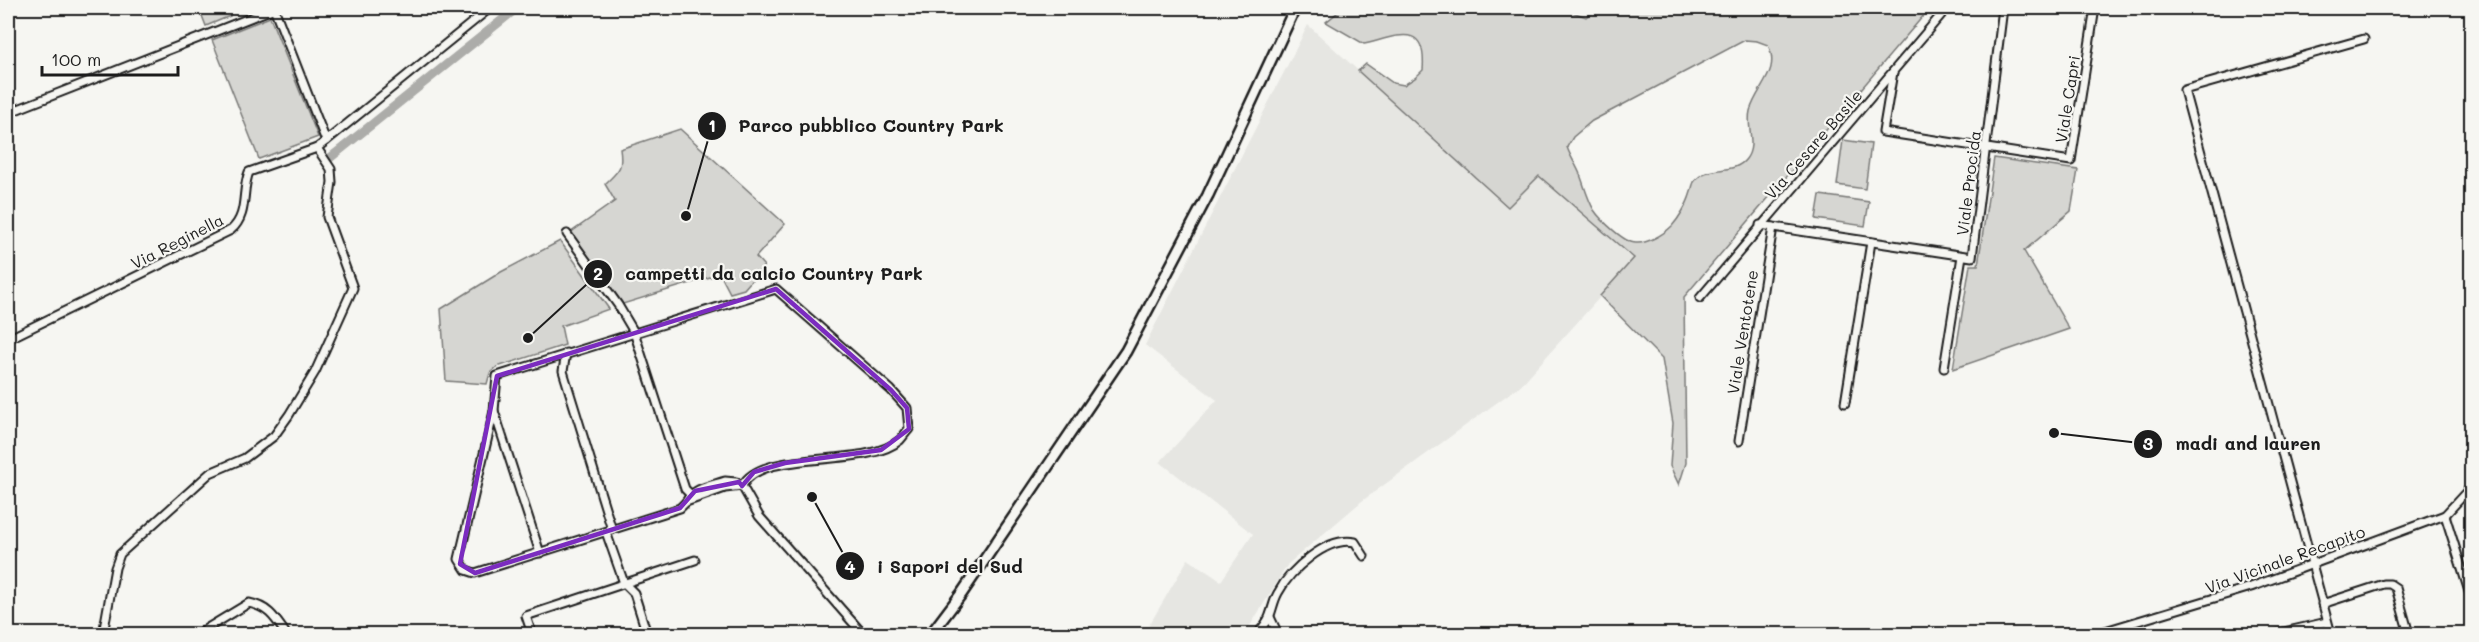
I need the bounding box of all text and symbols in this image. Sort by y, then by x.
scale bar [42,39,178,77]
text: 100 m [51,47,101,71]
street label: Viale Capri [2050,54,2084,144]
street label: Via Cesare Basile [1760,85,1866,203]
callout: Parco pubblico Country Park [697,108,1016,144]
text: 1 [708,113,716,137]
text: Parco pubblico Country Park [738,113,1004,137]
street label: Viale Procida [1951,129,1985,237]
street label: Via Reginella [127,209,227,273]
callout: campetti da calcio Country Park [583,256,934,292]
text: 2 [593,261,603,285]
text: campetti da calcio Country Park [625,261,923,285]
street label: Viale Ventotene [1722,268,1762,396]
callout: madi and lauren [2133,426,2333,462]
text: 3 [2143,431,2154,455]
text: madi and lauren [2175,431,2321,455]
street label: Via Vicinale Recapito [2202,520,2368,598]
callout: i Sapori del Sud [835,548,1034,584]
text: 4 [844,554,856,578]
text: i Sapori del Sud [877,554,1023,578]

